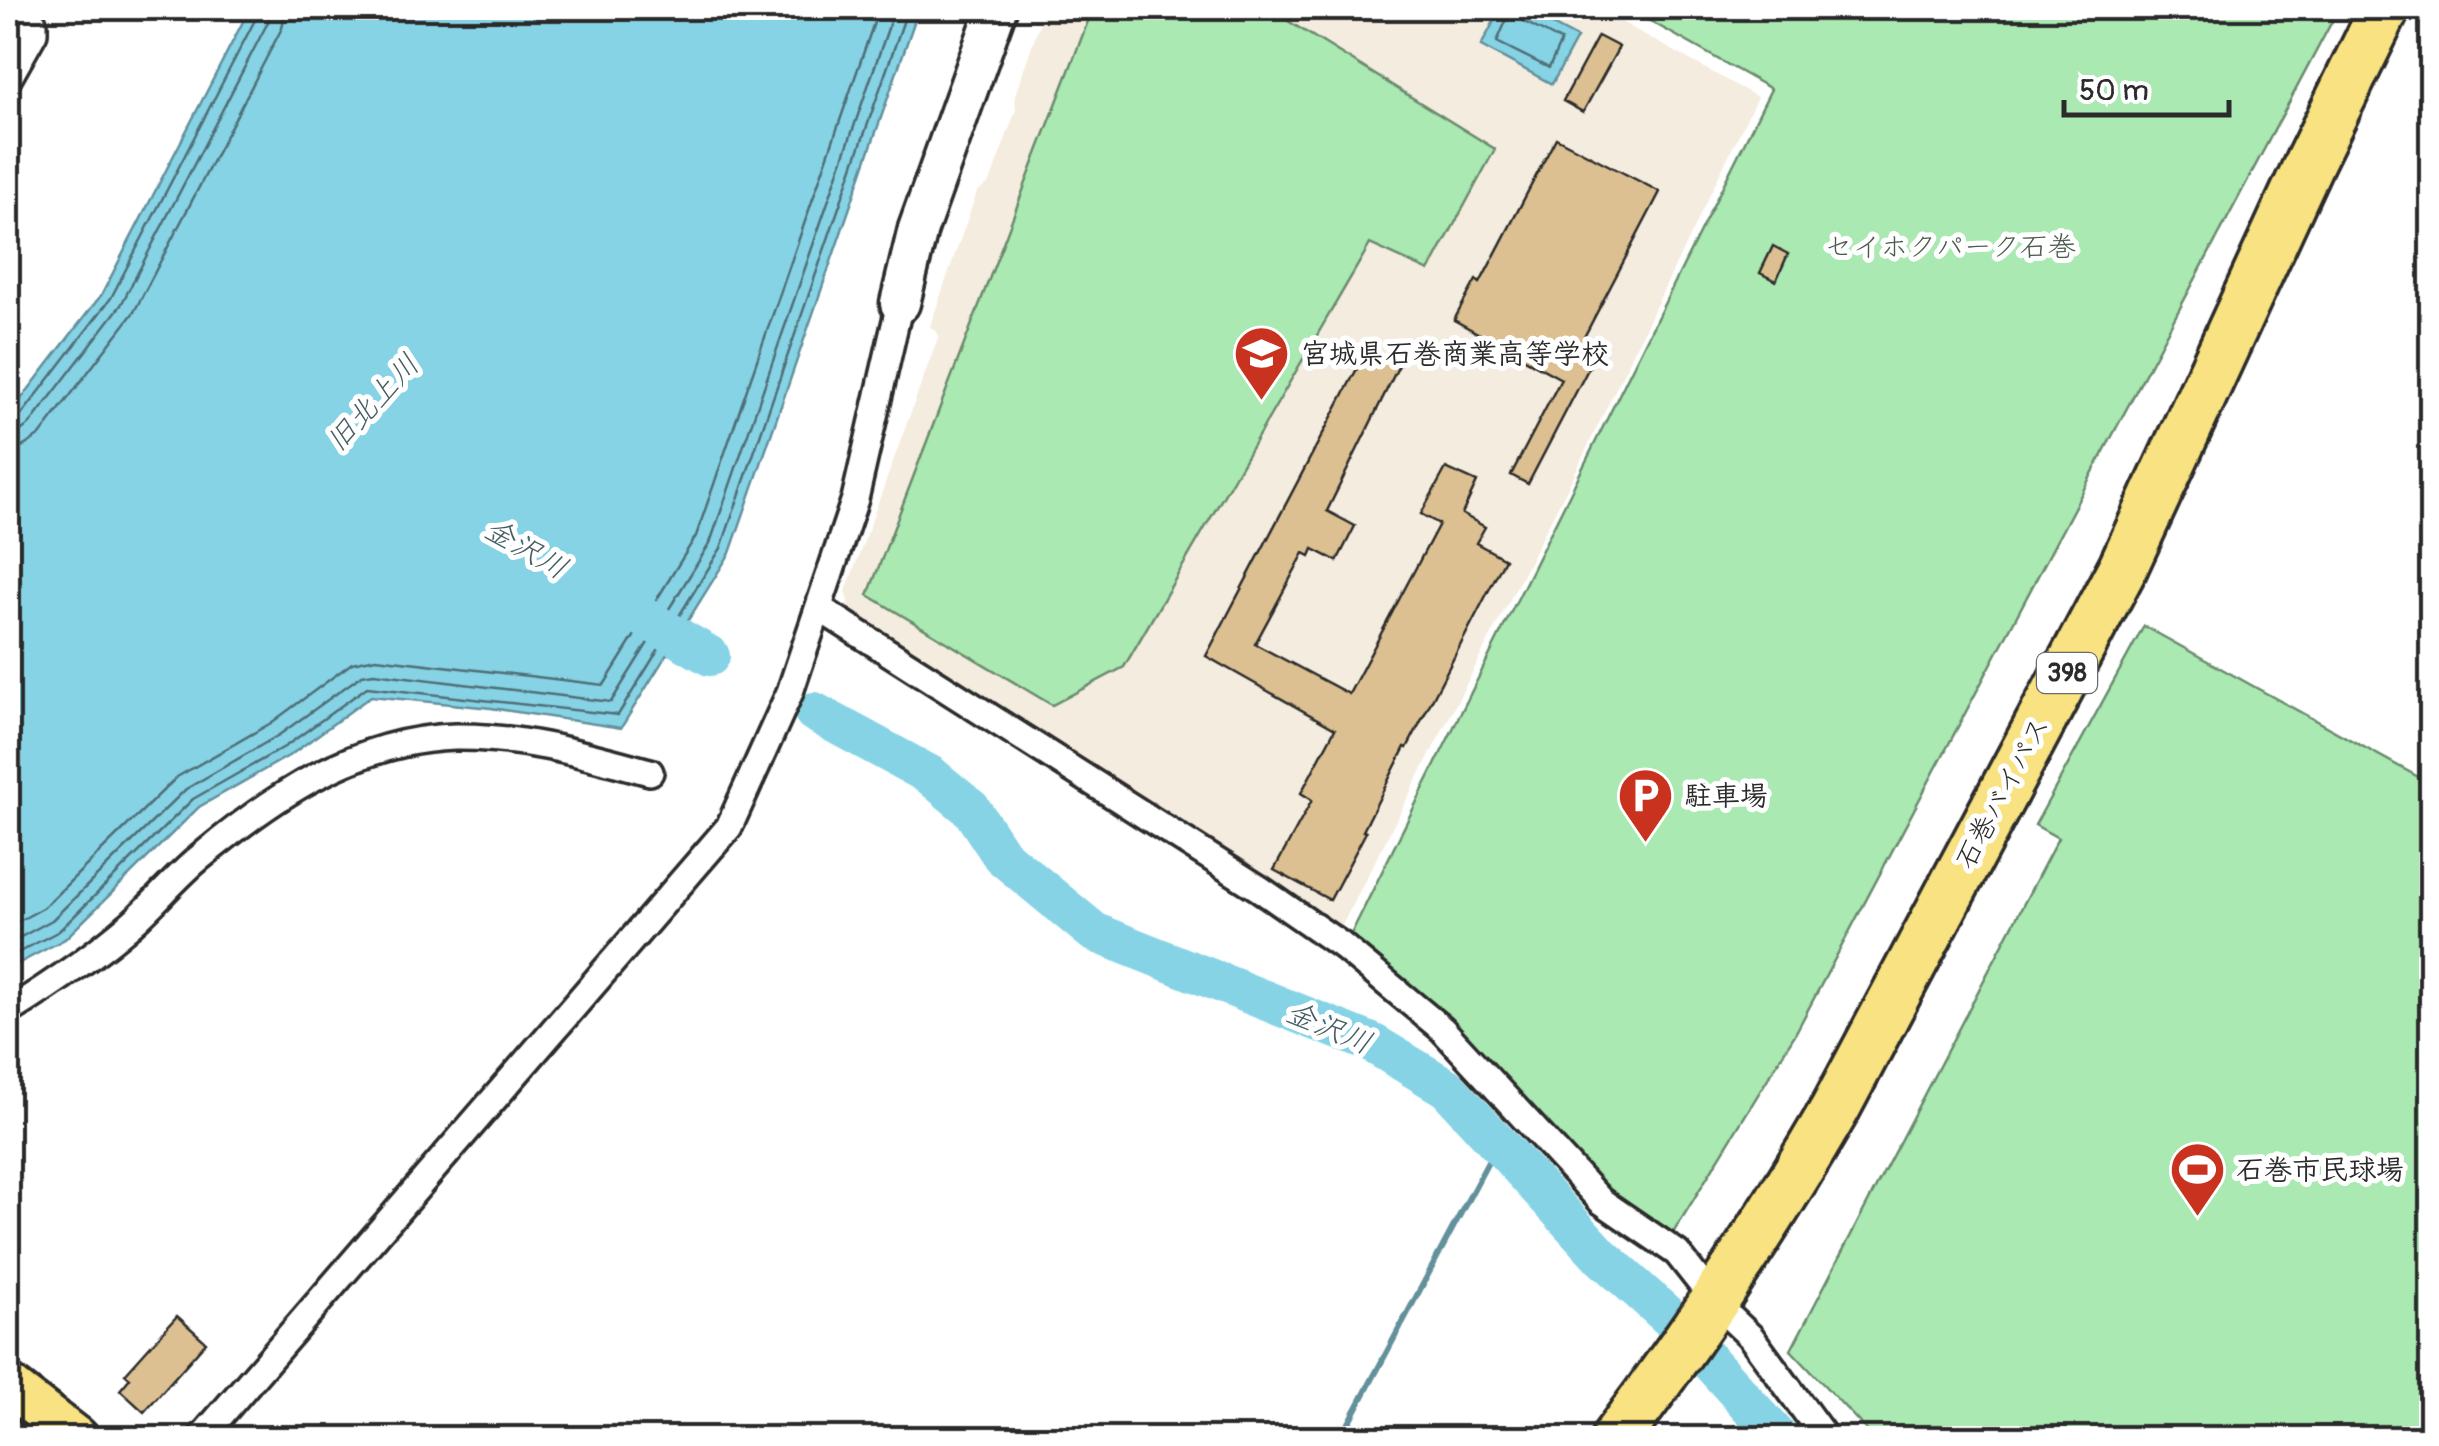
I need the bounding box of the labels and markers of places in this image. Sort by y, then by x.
school or university icon: 宮城県石巻商業高等学校 [1232,324,1292,403]
place label: 宮城県石巻商業高等学校 [1301,337,1609,372]
parking icon: 駐車場 [1615,766,1675,845]
place label: 駐車場 [1684,779,1768,814]
sports icon: 石巻市民球場 [2167,1140,2227,1219]
place label: 石巻市民球場 [2236,1153,2404,1188]

